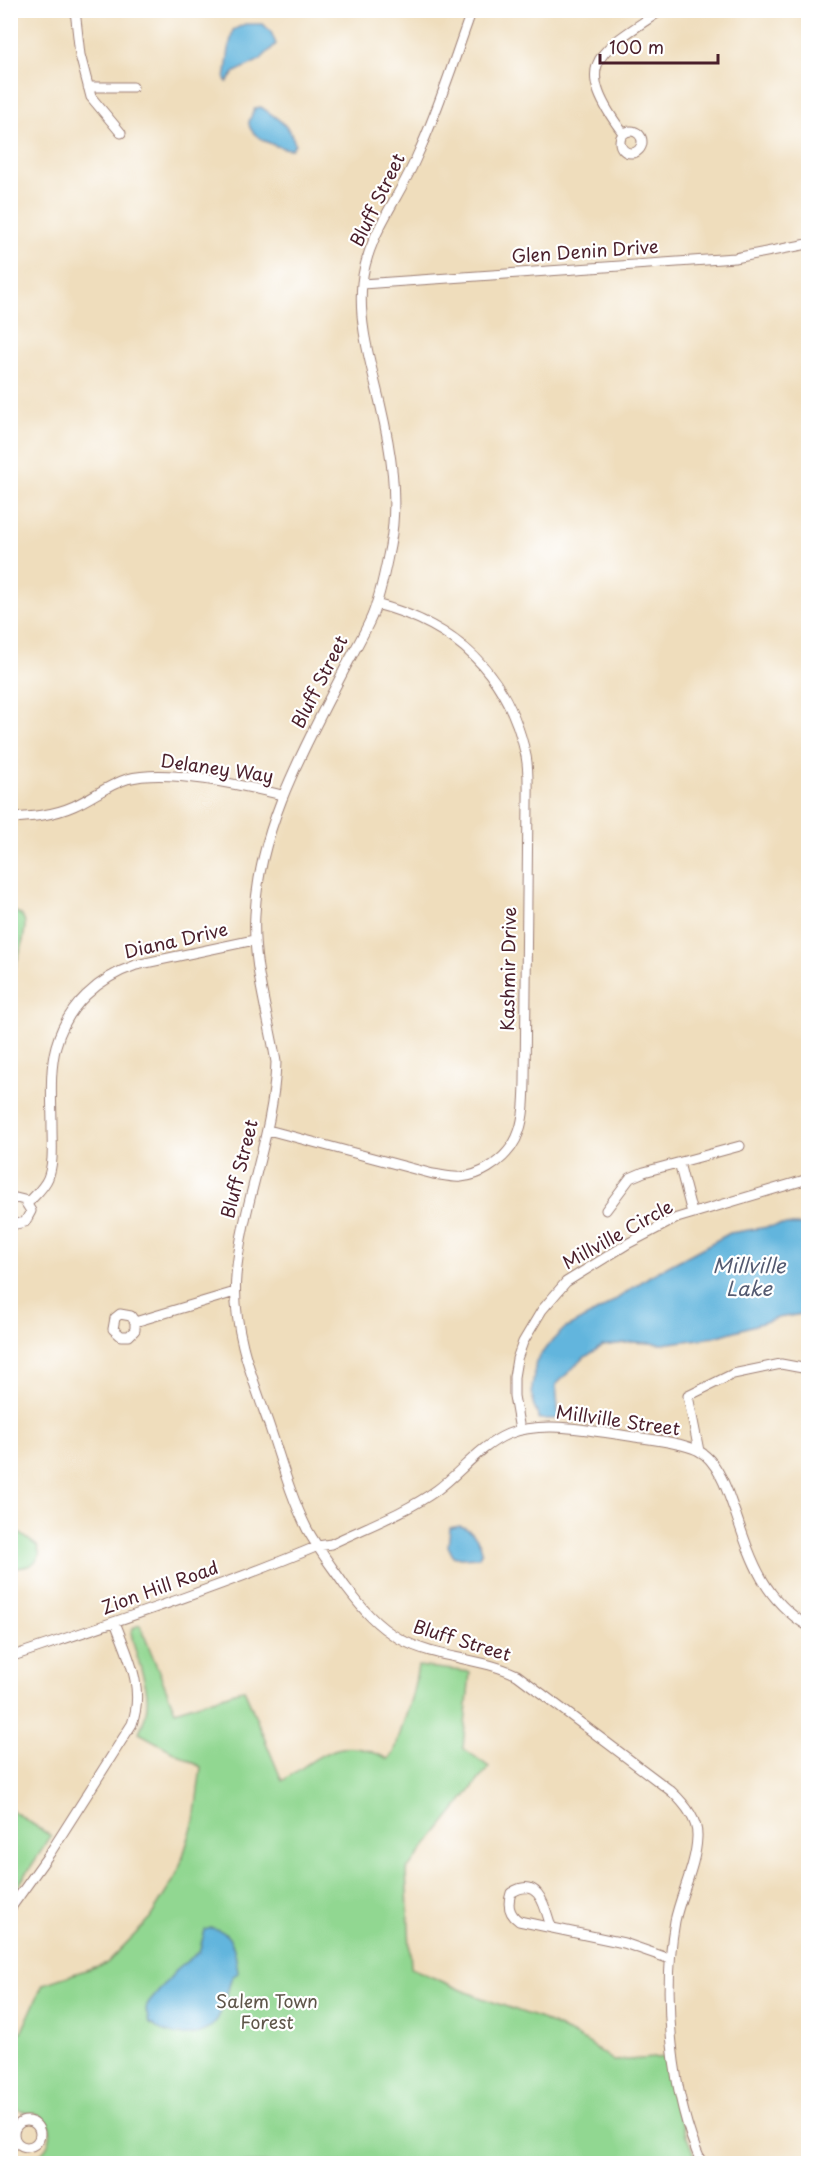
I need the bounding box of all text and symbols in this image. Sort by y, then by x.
scale bar [600,27,718,65]
text: 100 m [609,33,664,60]
street label: Bluff Street [342,148,411,251]
street label: Glen Denin Drive [511,232,659,269]
street label: Bluff Street [284,630,354,732]
street label: Delaney Way [159,746,275,789]
street label: Kashmir Drive [493,906,522,1031]
street label: Diana Drive [121,915,230,965]
street label: Bluff Street [213,1116,264,1221]
street label: Millville Circle [557,1192,678,1275]
water label: Millville Lake [712,1250,787,1303]
street label: Millville Street [554,1397,682,1442]
street label: Zion Hill Road [97,1553,222,1620]
street label: Bluff Street [410,1612,515,1667]
park label: Salem Town Forest [216,1987,318,2035]

